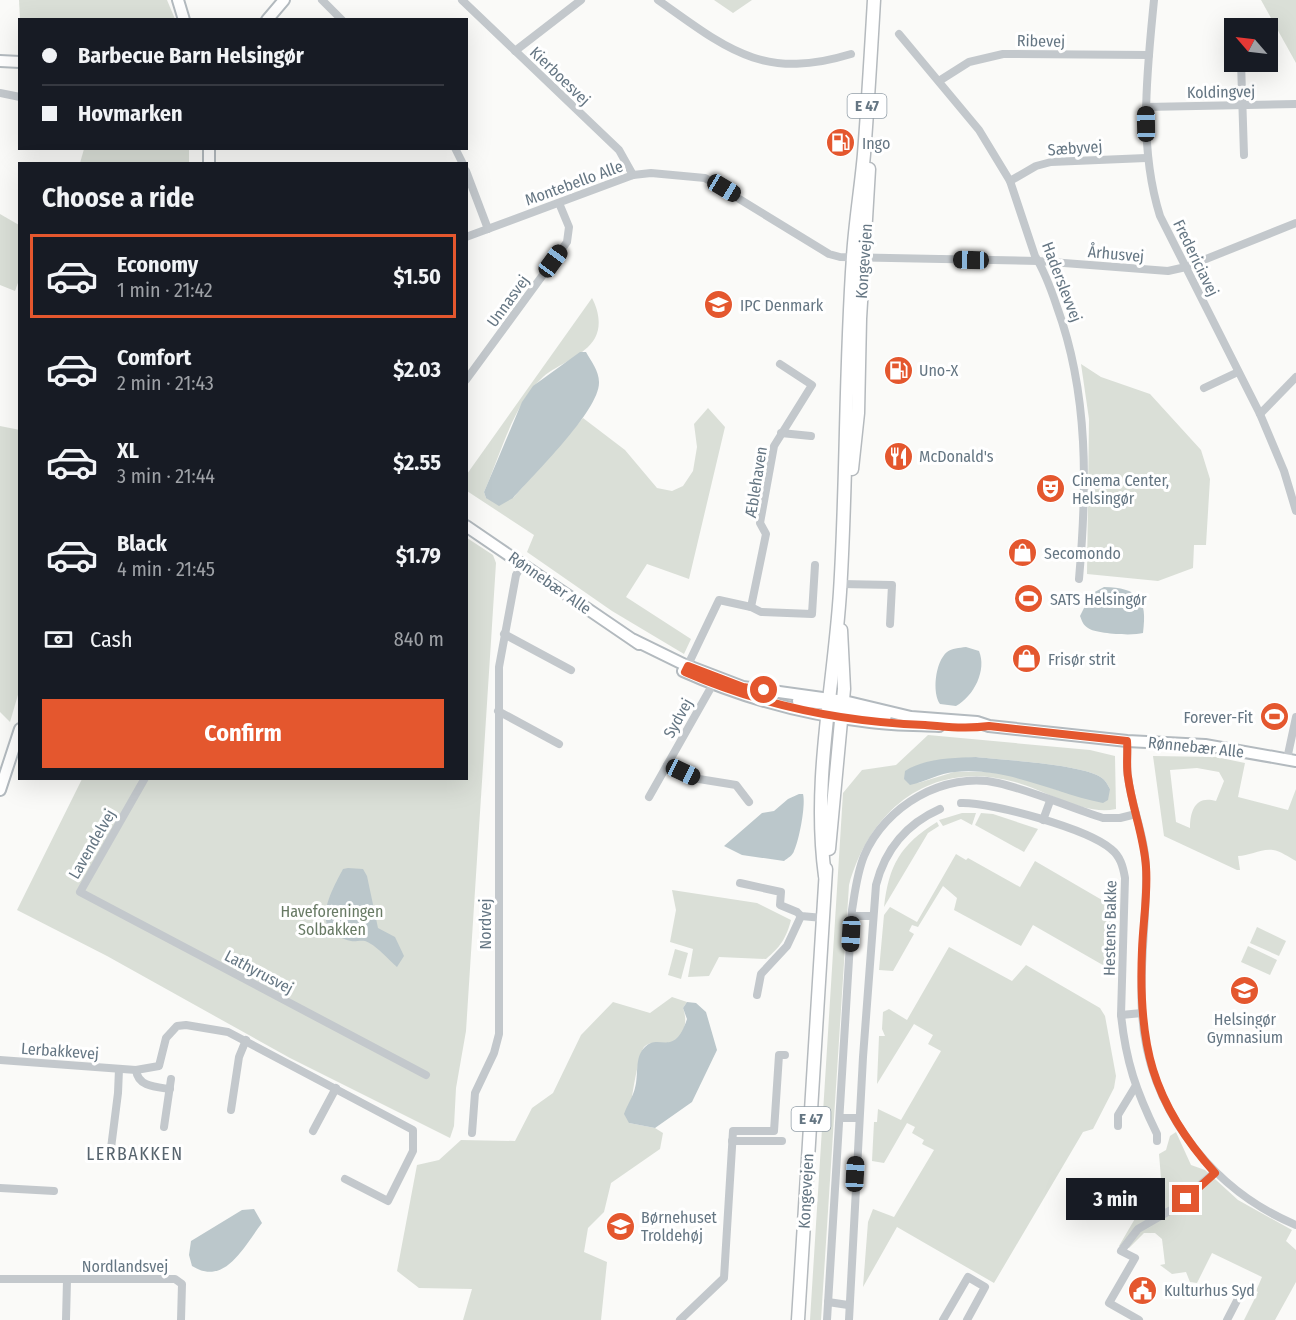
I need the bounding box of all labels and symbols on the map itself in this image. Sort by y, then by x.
north arrow [1224,18,1278,72]
street label: Ribevej [1017,31,1065,51]
street label: Kierboesvej [526,43,594,109]
street label: Koldingvej [1187,82,1255,102]
road number: E 47 [848,94,886,118]
car [1137,106,1155,142]
fuel station icon: Ingo [825,127,857,159]
place label: Ingo [862,134,890,153]
street label: Sæbyvej [1047,137,1103,159]
street label: Montebello Alle [522,156,626,210]
car [704,171,744,205]
street label: Fredericiavej [1169,217,1223,299]
street label: Kongevejen [852,223,876,299]
street label: Haderslevvej [1038,239,1086,325]
car [535,241,571,281]
street label: Århusvej [1087,241,1145,266]
car [953,251,989,269]
street label: Unnasvej [483,271,533,331]
school or university icon: IPC Denmark [703,289,735,321]
place label: IPC Denmark [740,296,824,315]
fuel station icon: Uno-X [882,354,914,386]
place label: Uno-X [919,361,959,380]
restaurant icon: McDonald's [882,440,914,472]
street label: Æblehaven [741,445,771,520]
place label: McDonald's [919,447,994,466]
place label: Cinema Center, Helsingør [1072,471,1169,508]
theatre icon: Cinema Center, Helsingør [1035,473,1067,505]
shop icon: Secomondo [1007,537,1039,569]
place label: Secomondo [1044,544,1121,563]
street label: Rønnebær Alle [505,548,595,618]
sports icon: SATS Helsingør [1013,583,1045,615]
place label: SATS Helsingør [1050,590,1147,609]
shop icon: Frisør strit [1011,643,1043,675]
place label: Frisør strit [1048,650,1116,669]
route start [750,676,777,703]
street label: Sydvej [659,695,697,741]
sports icon: Forever-Fit [1258,701,1290,733]
place label: Forever-Fit [1183,708,1254,727]
street label: Rønnebær Alle [1147,733,1245,761]
car [663,756,703,788]
street label: Lavendelvej [64,806,120,882]
street label: Hestens Bakke [1100,880,1120,976]
street label: Nordvej [476,899,495,949]
park label: Haveforeningen Solbakken [281,902,383,939]
car [841,916,861,952]
street label: Lathyrusvej [221,946,297,998]
school or university icon: Helsingør Gymnasium [1229,975,1261,1007]
place label: Helsingør Gymnasium [1207,1010,1283,1047]
street label: Lerbakkevej [20,1039,100,1063]
road number: E 47 [792,1107,830,1131]
district label: LERBAKKEN [86,1143,184,1165]
street label: Kongevejen [795,1153,817,1229]
car [845,1156,865,1192]
callout: 3 min [1066,1178,1165,1220]
route end [1172,1185,1199,1212]
place label: Børnehuset Troldehøj [641,1208,718,1245]
school or university icon: Børnehuset Troldehøj [604,1210,636,1242]
street label: Nordlandsvej [82,1257,168,1276]
public building icon: Kulturhus Syd [1127,1274,1159,1306]
place label: Kulturhus Syd [1164,1281,1255,1300]

